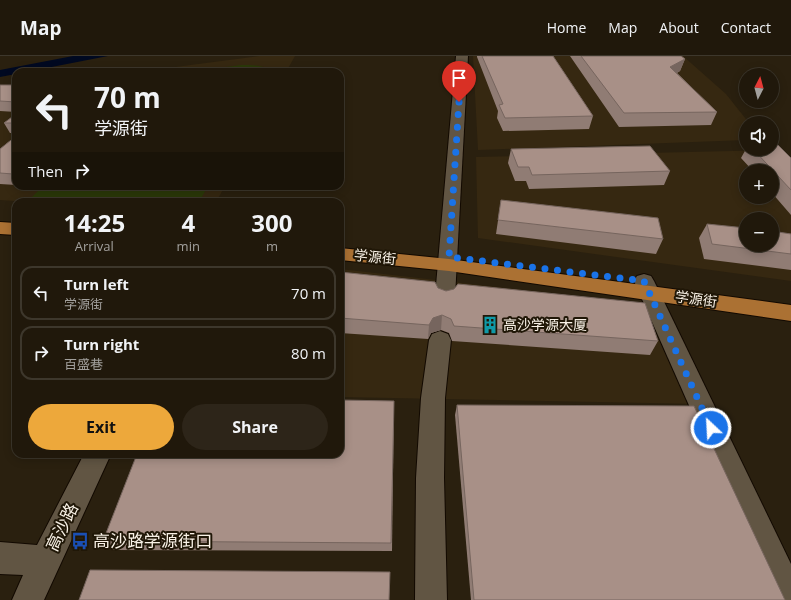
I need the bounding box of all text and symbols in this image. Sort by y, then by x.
text: Map [20,15,61,41]
text: Home [547,18,586,37]
text: Map [608,18,637,37]
text: About [659,18,699,37]
text: Contact [721,18,771,37]
pin [442,61,476,102]
icon: arrive [448,67,470,89]
north arrow [739,68,779,108]
map controls [739,68,779,252]
text: 70 m [94,78,161,116]
icon: left [28,84,80,136]
text: 学源街 [94,116,148,140]
button: sound [739,116,779,156]
icon: right [71,160,93,182]
text: Then [28,161,63,181]
button: + [739,164,779,204]
text: 14:25 [63,206,125,239]
text: 4 [181,206,195,239]
text: 300 [251,206,293,239]
button: − [739,212,779,252]
text: Arrival [75,237,114,255]
text: min [177,237,200,255]
text: m [266,237,278,255]
street label: 学源街 [353,245,397,268]
text: Turn left [64,274,129,294]
icon: left [30,282,52,304]
text: 70 m [291,283,326,303]
street label: 学源街 [674,286,718,311]
text: 学源街 [64,295,103,313]
building icon: 高沙学源大厦 [480,315,500,335]
place label: 高沙学源大厦 [503,315,587,334]
text: Turn right [64,334,139,354]
icon: right [30,342,52,364]
text: 80 m [291,343,326,363]
text: 百盛巷 [64,355,103,373]
button: Exit [28,404,174,450]
button: Share [182,404,328,450]
position arrow [690,407,732,449]
street label: 高沙路 [40,499,83,555]
place label: 高沙路学源街口 [93,529,212,552]
bus stop icon: 高沙路学源街口 [70,531,90,551]

